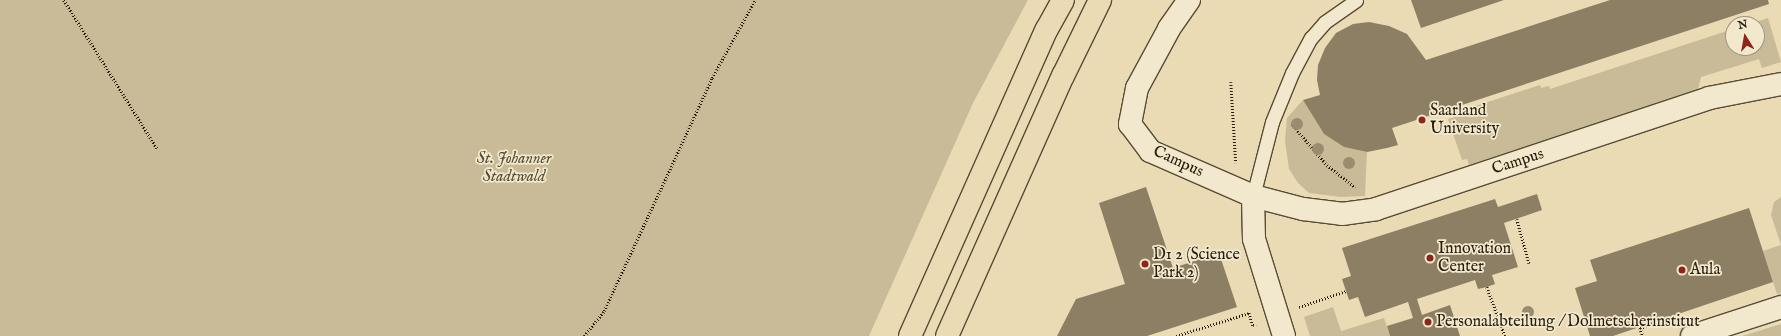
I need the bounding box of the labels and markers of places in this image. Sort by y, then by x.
place label: Saarland University [1430,101,1499,139]
marker: Saarland University [1417,115,1427,125]
place label: Innovation Center [1438,239,1511,277]
place label: D1 2 (Science Park 2) [1153,245,1240,283]
marker: Innovation Center [1425,253,1435,263]
marker: D1 2 (Science Park 2) [1140,259,1150,269]
place label: Aula [1690,260,1720,280]
marker: Aula [1677,265,1687,275]
place label: Personalabteilung / Dolmetscherinstitut [1436,312,1700,332]
marker: Personalabteilung / Dolmetscherinstitut [1423,317,1433,327]

